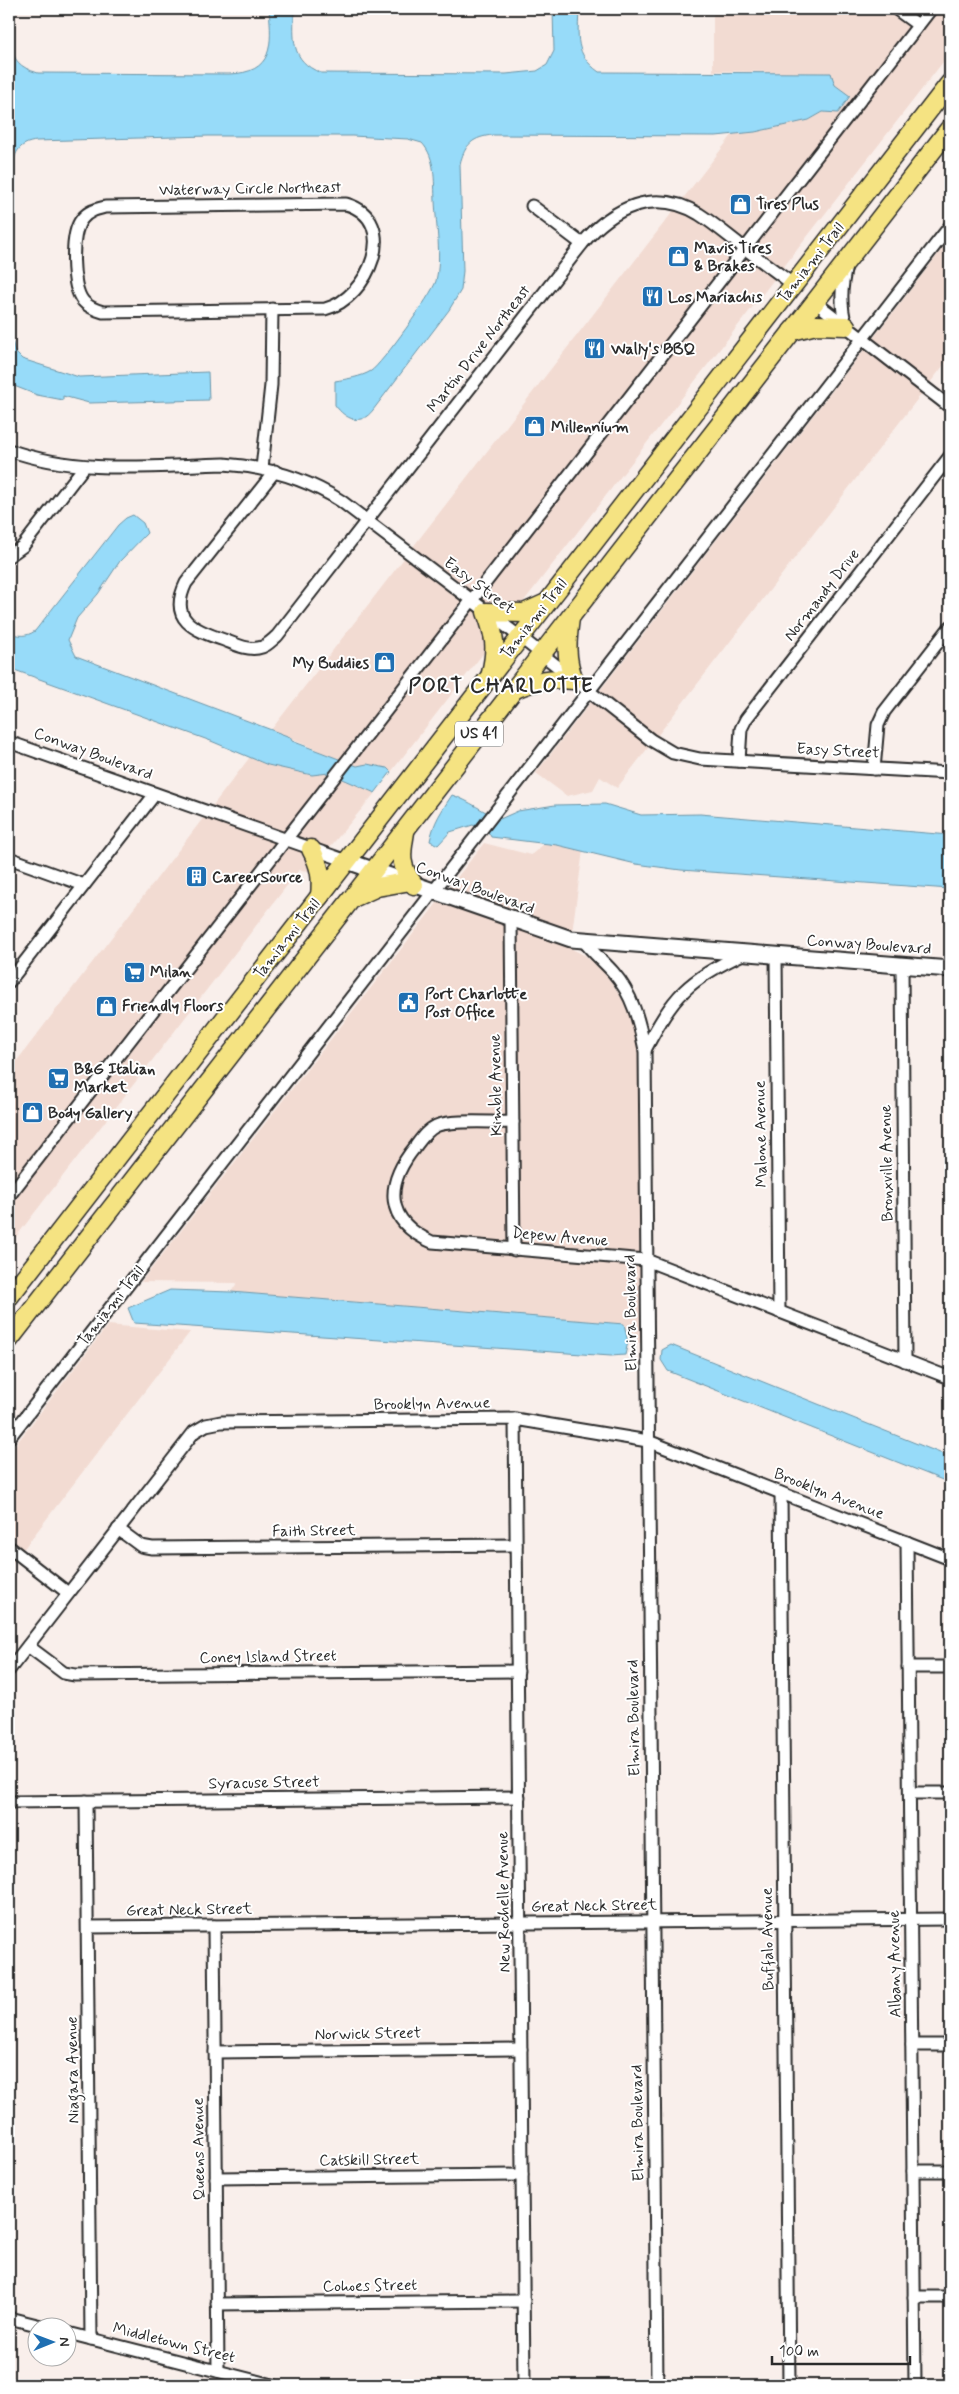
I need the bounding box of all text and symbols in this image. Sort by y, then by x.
street label: Waterway Circle Northeast [159,177,341,201]
shop icon: Tires Plus [728,192,752,216]
place label: Tires Plus [756,194,819,215]
street label: Tamiami Trail [773,218,849,308]
place label: Mavis Tires & Brakes [694,238,772,277]
shop icon: Mavis Tires & Brakes [666,245,690,269]
street label: Martin Drive Northeast [422,281,536,417]
restaurant icon: Los Mariachis [640,285,664,309]
place label: Los Mariachis [668,287,763,308]
restaurant icon: Wally's BBQ [583,337,607,361]
place label: Wally's BBQ [610,339,696,360]
shop icon: Millennium [523,415,547,439]
place label: Millennium [551,417,629,438]
street label: Normandy Drive [779,545,865,645]
street label: Easy Street [439,553,519,620]
street label: Tamiami Trail [496,574,572,664]
shop icon: My Buddies [373,651,397,675]
place label: My Buddies [292,653,370,674]
district label: PORT CHARLOTTE [408,672,594,700]
road number: US 41 [455,722,503,746]
street label: Conway Boulevard [31,723,155,785]
street label: Easy Street [796,738,881,764]
street label: Conway Boulevard [413,857,537,919]
building icon: CareerSource [184,865,208,889]
place label: CareerSource [212,867,303,888]
street label: Tamiami Trail [249,894,325,984]
street label: Conway Boulevard [806,930,932,960]
supermarket icon: Milan [122,960,146,984]
place label: Milan [150,962,192,983]
place label: Port Charlotte Post Office [425,984,527,1023]
public building icon: Port Charlotte Post Office [397,991,421,1015]
shop icon: Friendly Floors [94,994,118,1018]
place label: Friendly Floors [122,996,224,1017]
street label: Kimble Avenue [485,1033,507,1136]
place label: B&G Italian Market [74,1059,155,1098]
supermarket icon: B&G Italian Market [46,1066,70,1090]
street label: Malone Avenue [750,1080,772,1188]
shop icon: Body Gallery [20,1101,44,1125]
place label: Body Gallery [48,1103,133,1124]
street label: Bronxville Avenue [875,1104,899,1222]
street label: Depew Avenue [511,1222,610,1252]
street label: Elmira Boulevard [619,1254,643,1372]
street label: Tamiami Trail [73,1261,149,1351]
street label: Brooklyn Avenue [374,1392,491,1416]
street label: Brooklyn Avenue [771,1463,887,1525]
street label: Faith Street [272,1520,356,1542]
street label: Coney Island Street [199,1645,337,1669]
street label: Elmira Boulevard [622,1659,646,1777]
street label: Syracuse Street [208,1772,320,1794]
street label: New Rochelle Avenue [492,1831,516,1973]
street label: Buffalo Avenue [757,1887,779,1991]
street label: Great Neck Street [531,1894,658,1918]
street label: Great Neck Street [126,1898,253,1922]
street label: Albany Avenue [884,1910,906,2018]
street label: Niagara Avenue [62,2016,85,2124]
street label: Norwick Street [315,2023,422,2045]
street label: Elmira Boulevard [626,2064,650,2182]
street label: Queens Avenue [188,2097,210,2200]
street label: Catskill Street [319,2149,420,2171]
street label: Cohoes Street [323,2275,417,2297]
north arrow [28,2316,78,2366]
street label: Middletown Street [111,2318,237,2368]
scale bar [772,2334,909,2366]
text: N [55,2337,73,2347]
text: 100 m [779,2342,819,2362]

